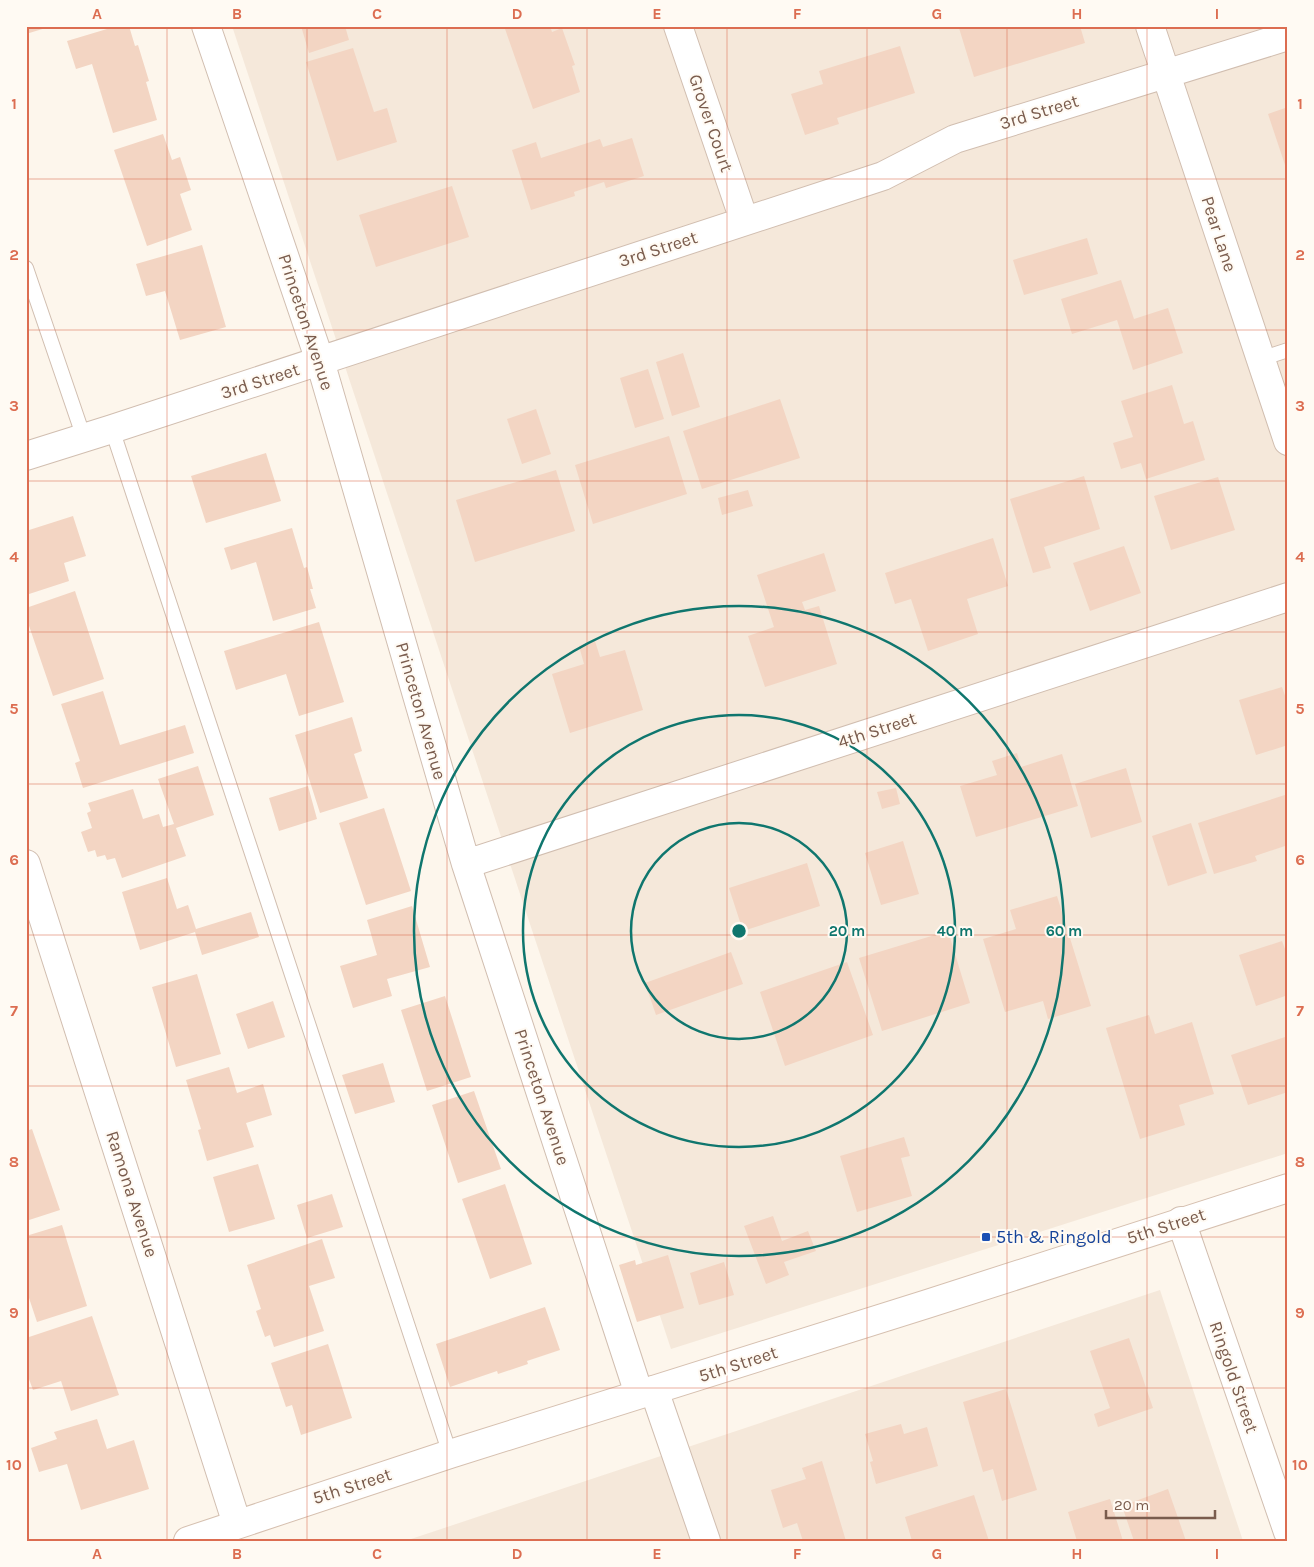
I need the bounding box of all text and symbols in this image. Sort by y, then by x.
text: A [92,4,102,23]
text: B [232,4,242,23]
text: C [372,4,382,23]
text: D [512,4,523,23]
text: E [652,4,662,23]
text: F [793,4,802,23]
text: G [932,4,942,23]
text: H [1071,4,1083,23]
text: I [1215,4,1219,23]
street label: Grover Court [684,71,738,175]
street label: 3rd Street [997,90,1081,134]
text: 1 [11,94,17,113]
text: 1 [1297,94,1303,113]
street label: Pear Lane [1196,193,1242,275]
street label: 3rd Street [616,226,700,272]
text: 2 [9,245,19,264]
text: 2 [1295,245,1305,264]
street label: Princeton Avenue [274,251,338,393]
street label: 3rd Street [218,358,302,404]
text: 3 [9,396,19,415]
text: 3 [1295,396,1305,415]
text: 4 [9,547,19,566]
text: 4 [1295,547,1305,566]
street label: Princeton Avenue [391,640,451,782]
text: 5 [9,699,19,718]
text: 5 [1295,699,1305,718]
street label: 4th Street [835,707,919,753]
text: 6 [9,850,19,869]
text: 6 [1295,850,1305,869]
centre of rings [730,922,748,940]
text: 20 m [829,922,865,940]
text: 40 m [937,922,973,940]
text: 60 m [1046,922,1082,940]
text: 7 [10,1001,18,1020]
text: 7 [1296,1001,1304,1020]
street label: Princeton Avenue [510,1026,574,1168]
street label: Ramona Avenue [101,1128,163,1260]
text: 8 [9,1152,19,1171]
text: 8 [1295,1152,1305,1171]
street label: 5th Street [1124,1203,1208,1249]
place label: 5th & Ringold [996,1226,1112,1248]
marker: 5th & Ringold [980,1231,992,1243]
text: 9 [9,1303,19,1322]
text: 9 [1295,1303,1305,1322]
street label: Ringold Street [1205,1318,1263,1436]
street label: 5th Street [696,1341,780,1387]
text: 10 [6,1455,22,1474]
text: 10 [1292,1455,1308,1474]
street label: 5th Street [310,1463,394,1509]
scale bar [1106,1487,1215,1519]
text: 20 m [1114,1496,1149,1514]
text: A [92,1544,102,1563]
text: B [232,1544,242,1563]
text: C [372,1544,382,1563]
text: D [512,1544,523,1563]
text: E [652,1544,662,1563]
text: F [793,1544,802,1563]
text: G [932,1544,942,1563]
text: H [1071,1544,1083,1563]
text: I [1215,1544,1219,1563]

